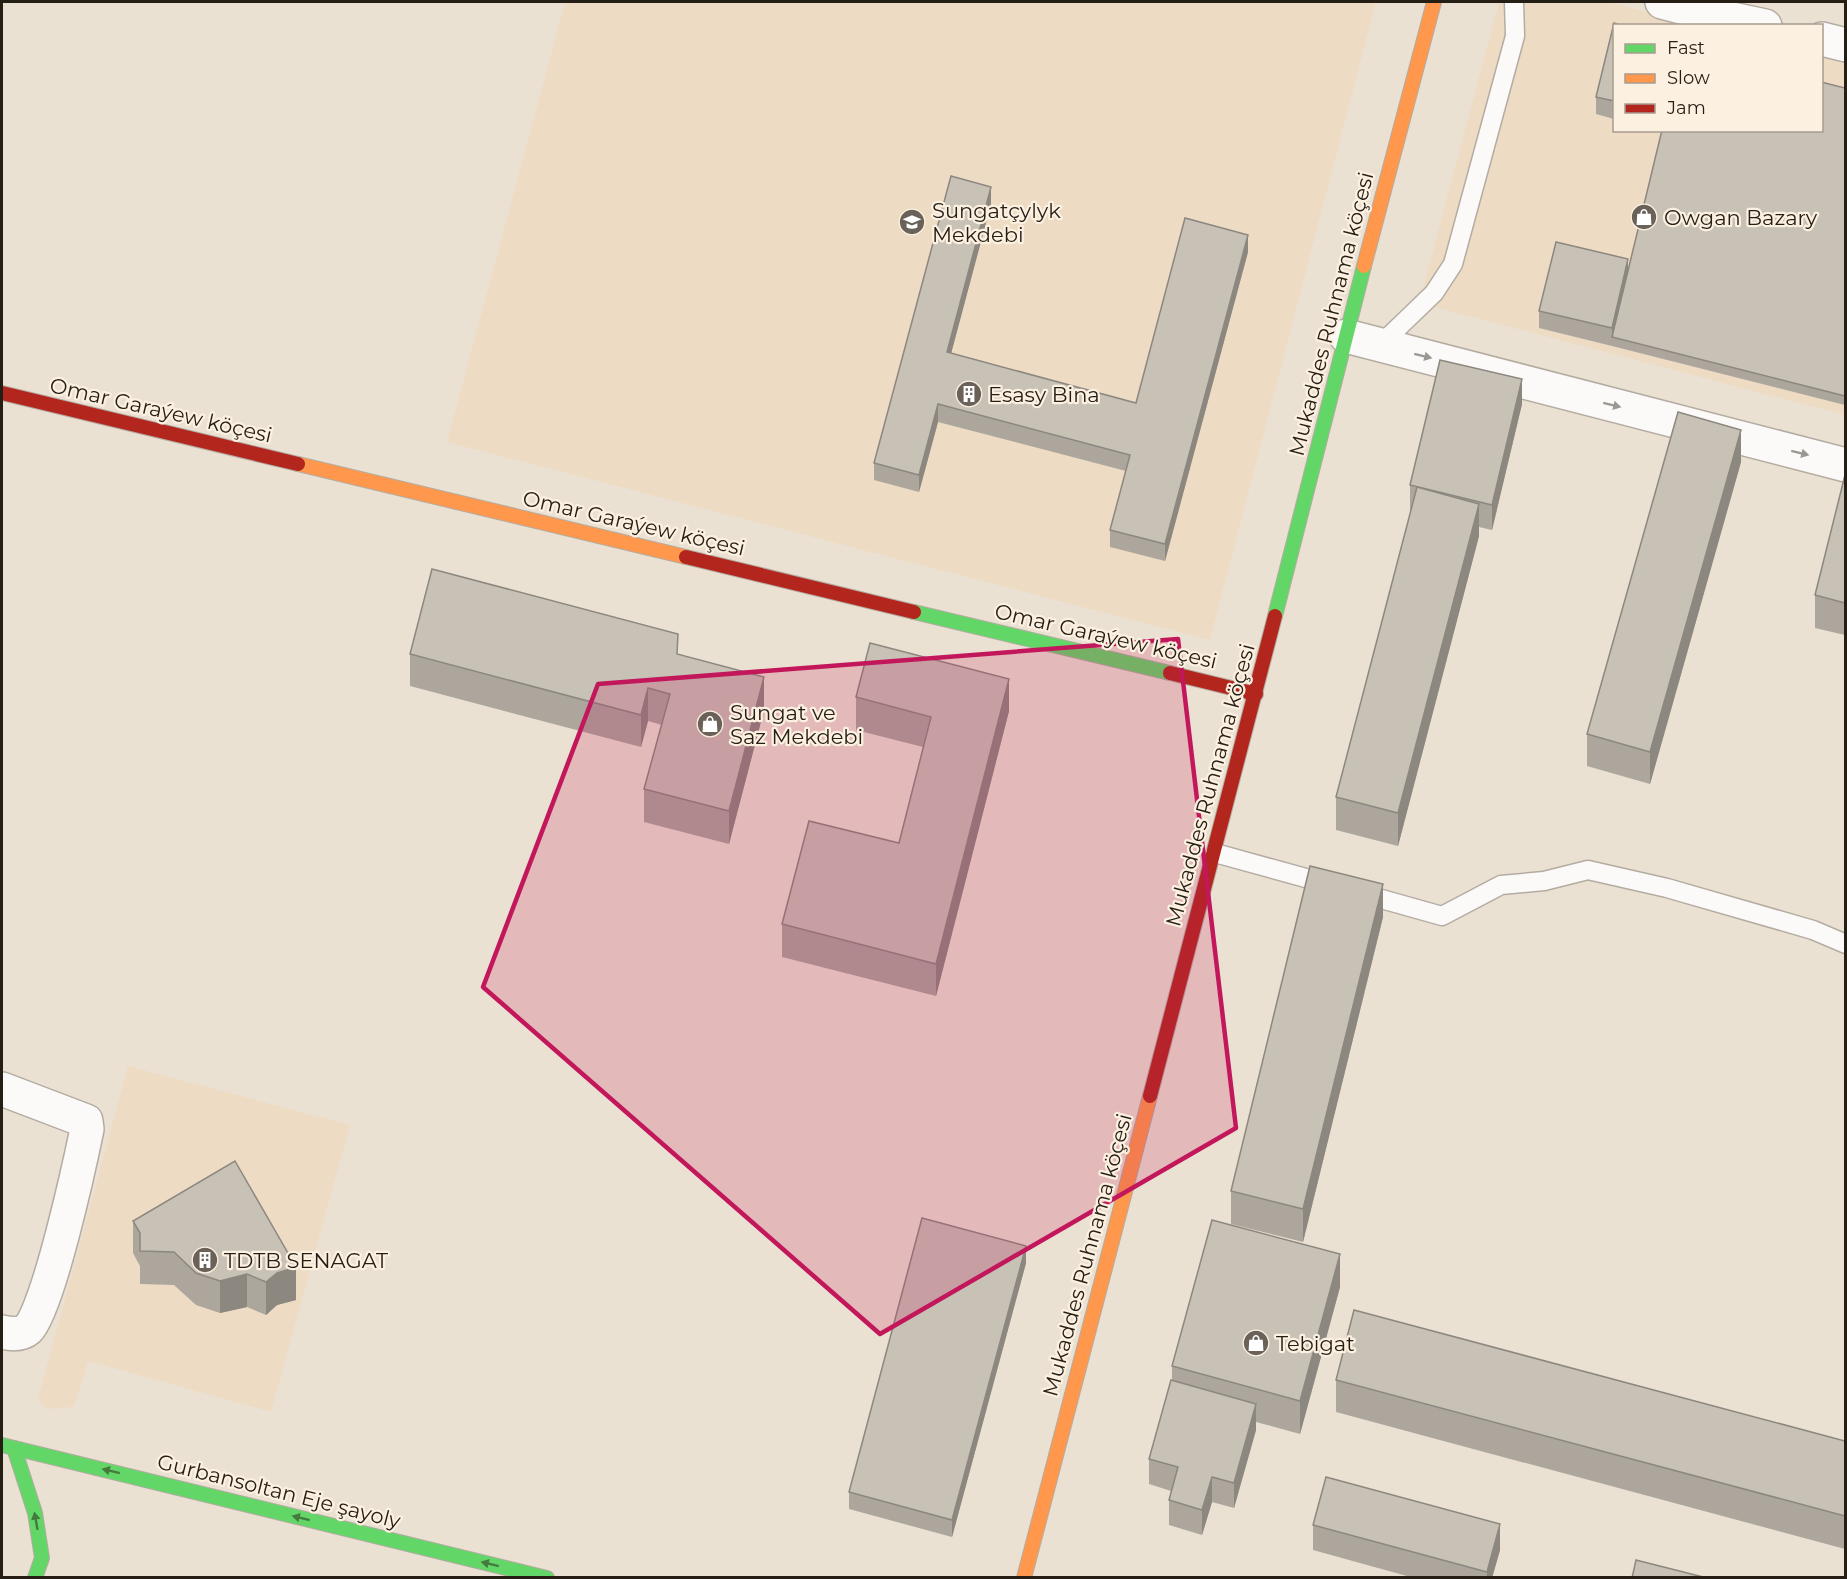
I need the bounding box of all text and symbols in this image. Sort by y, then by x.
legend [1613,24,1823,132]
text: Fast [1667,37,1705,59]
text: Slow [1667,67,1710,89]
text: Jam [1666,97,1706,119]
street label: Mukaddes Ruhnama köçesi [1284,170,1378,458]
place label: Sungatçylyk Mekdebi [932,198,1061,247]
shop icon: Owgan Bazary [1629,202,1659,232]
place label: Owgan Bazary [1664,205,1818,230]
school or university icon: Sungatçylyk Mekdebi [897,207,927,237]
one-way arrow [1414,352,1432,361]
street label: Omar Garaýew köçesi [47,372,275,448]
building icon: Esasy Bina [954,379,984,409]
place label: Esasy Bina [988,382,1100,407]
one-way arrow [1602,400,1621,410]
one-way arrow [1791,449,1810,459]
street label: Omar Garaýew köçesi [520,485,748,561]
street label: Omar Garaýew köçesi [992,598,1220,674]
street label: Mukaddes Ruhnama köçesi [1160,641,1260,929]
place label: Sungat ve Saz Mekdebi [730,700,863,749]
shop icon: Sungat ve Saz Mekdebi [695,709,725,739]
street label: Mukaddes Ruhnama köçesi [1037,1111,1137,1399]
building icon: TDTB SENAGAT [190,1245,220,1275]
place label: TDTB SENAGAT [224,1248,388,1273]
shop icon: Tebigat [1241,1328,1271,1358]
place label: Tebigat [1276,1331,1355,1356]
street label: Gurbansoltan Eje şayoly [155,1449,404,1533]
one-way arrow [102,1466,120,1476]
one-way arrow [31,1511,40,1530]
one-way arrow [291,1512,310,1522]
one-way arrow [481,1558,499,1568]

